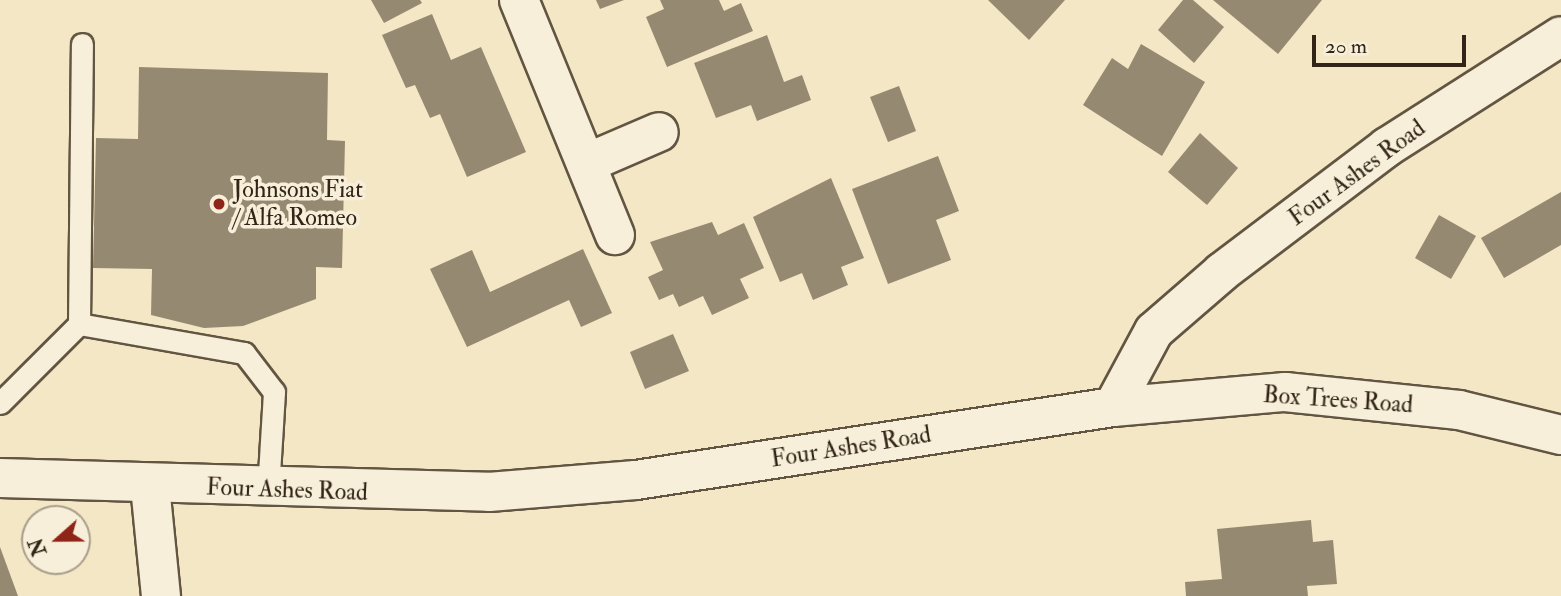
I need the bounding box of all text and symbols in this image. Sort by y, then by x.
scale bar [1316,21,1470,65]
text: 20 m [1325,33,1367,60]
street label: Four Ashes Road [1283,114,1431,232]
place label: Johnsons Fiat / Alfa Romeo [233,176,363,232]
marker: Johnsons Fiat / Alfa Romeo [211,196,227,212]
street label: Box Trees Road [1262,380,1414,420]
street label: Four Ashes Road [769,420,933,474]
street label: Four Ashes Road [206,473,368,507]
north arrow [21,505,91,575]
text: N [24,535,53,559]

